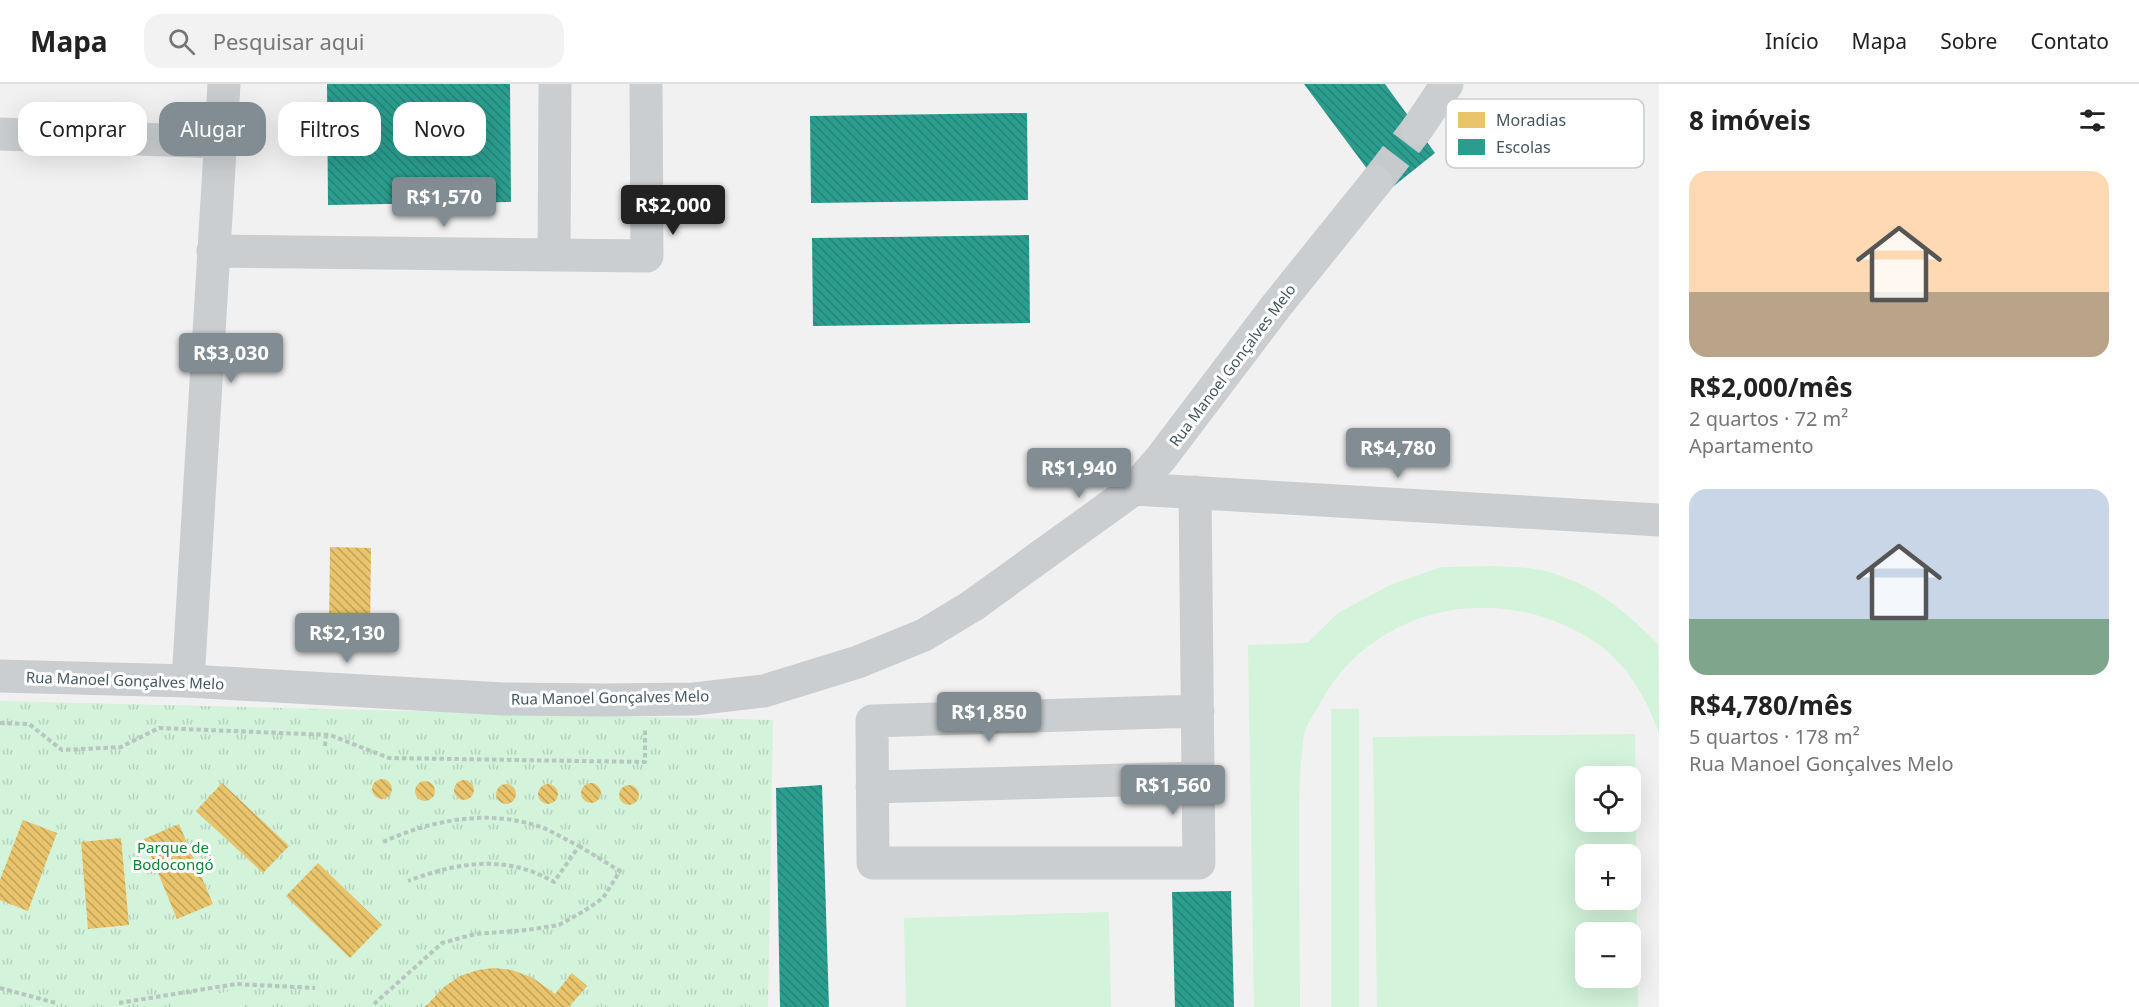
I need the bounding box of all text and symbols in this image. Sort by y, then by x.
search box [144,14,564,68]
text: Mapa [30,22,108,60]
icon: search [165,25,198,58]
text: Pesquisar aqui [213,26,365,56]
text: Início [1765,27,1819,55]
text: Mapa [1852,27,1907,55]
text: Sobre [1940,27,1997,55]
text: Contato [2030,27,2109,55]
legend [1446,99,1644,168]
chip: Comprar [18,102,147,156]
chip: Alugar [159,102,266,156]
chip: Filtros [278,102,381,156]
chip: Novo [393,102,486,156]
text: 8 imóveis [1689,102,1811,138]
icon: filters [2076,104,2109,137]
text: Moradias [1496,109,1566,131]
text: Escolas [1496,136,1551,158]
pin: R$1,570 [389,177,499,228]
text: R$1,570 [406,183,482,210]
pin: R$2,000 [618,185,728,236]
text: R$2,000 [635,191,711,218]
icon: home [1845,210,1953,318]
street label: Rua Manoel Gonçalves Melo [1164,280,1300,450]
pin: R$3,030 [176,333,286,384]
text: R$3,030 [193,339,269,366]
text: R$2,000/mês [1689,369,1853,405]
text: 2 quartos · 72 m² [1689,405,1848,432]
pin: R$4,780 [1343,428,1453,479]
text: Apartamento [1689,432,1814,459]
text: R$4,780 [1360,434,1436,461]
pin: R$1,940 [1024,448,1134,499]
text: R$1,940 [1041,454,1117,481]
icon: home [1845,528,1953,636]
pin: R$2,130 [292,613,402,664]
text: R$2,130 [309,619,385,646]
street label: Rua Manoel Gonçalves Melo [25,667,225,693]
street label: Rua Manoel Gonçalves Melo [511,685,709,709]
text: R$4,780/mês [1689,687,1853,723]
pin: R$1,850 [934,692,1044,743]
text: R$1,850 [951,698,1027,725]
text: 5 quartos · 178 m² [1689,723,1860,750]
text: Rua Manoel Gonçalves Melo [1689,750,1954,777]
pin: R$1,560 [1118,765,1228,816]
map controls [1575,766,1641,988]
button: locate [1575,766,1641,832]
text: R$1,560 [1135,771,1211,798]
park label: Parque de Bodocongó [133,837,213,874]
button: + [1575,844,1641,910]
button: − [1575,922,1641,988]

